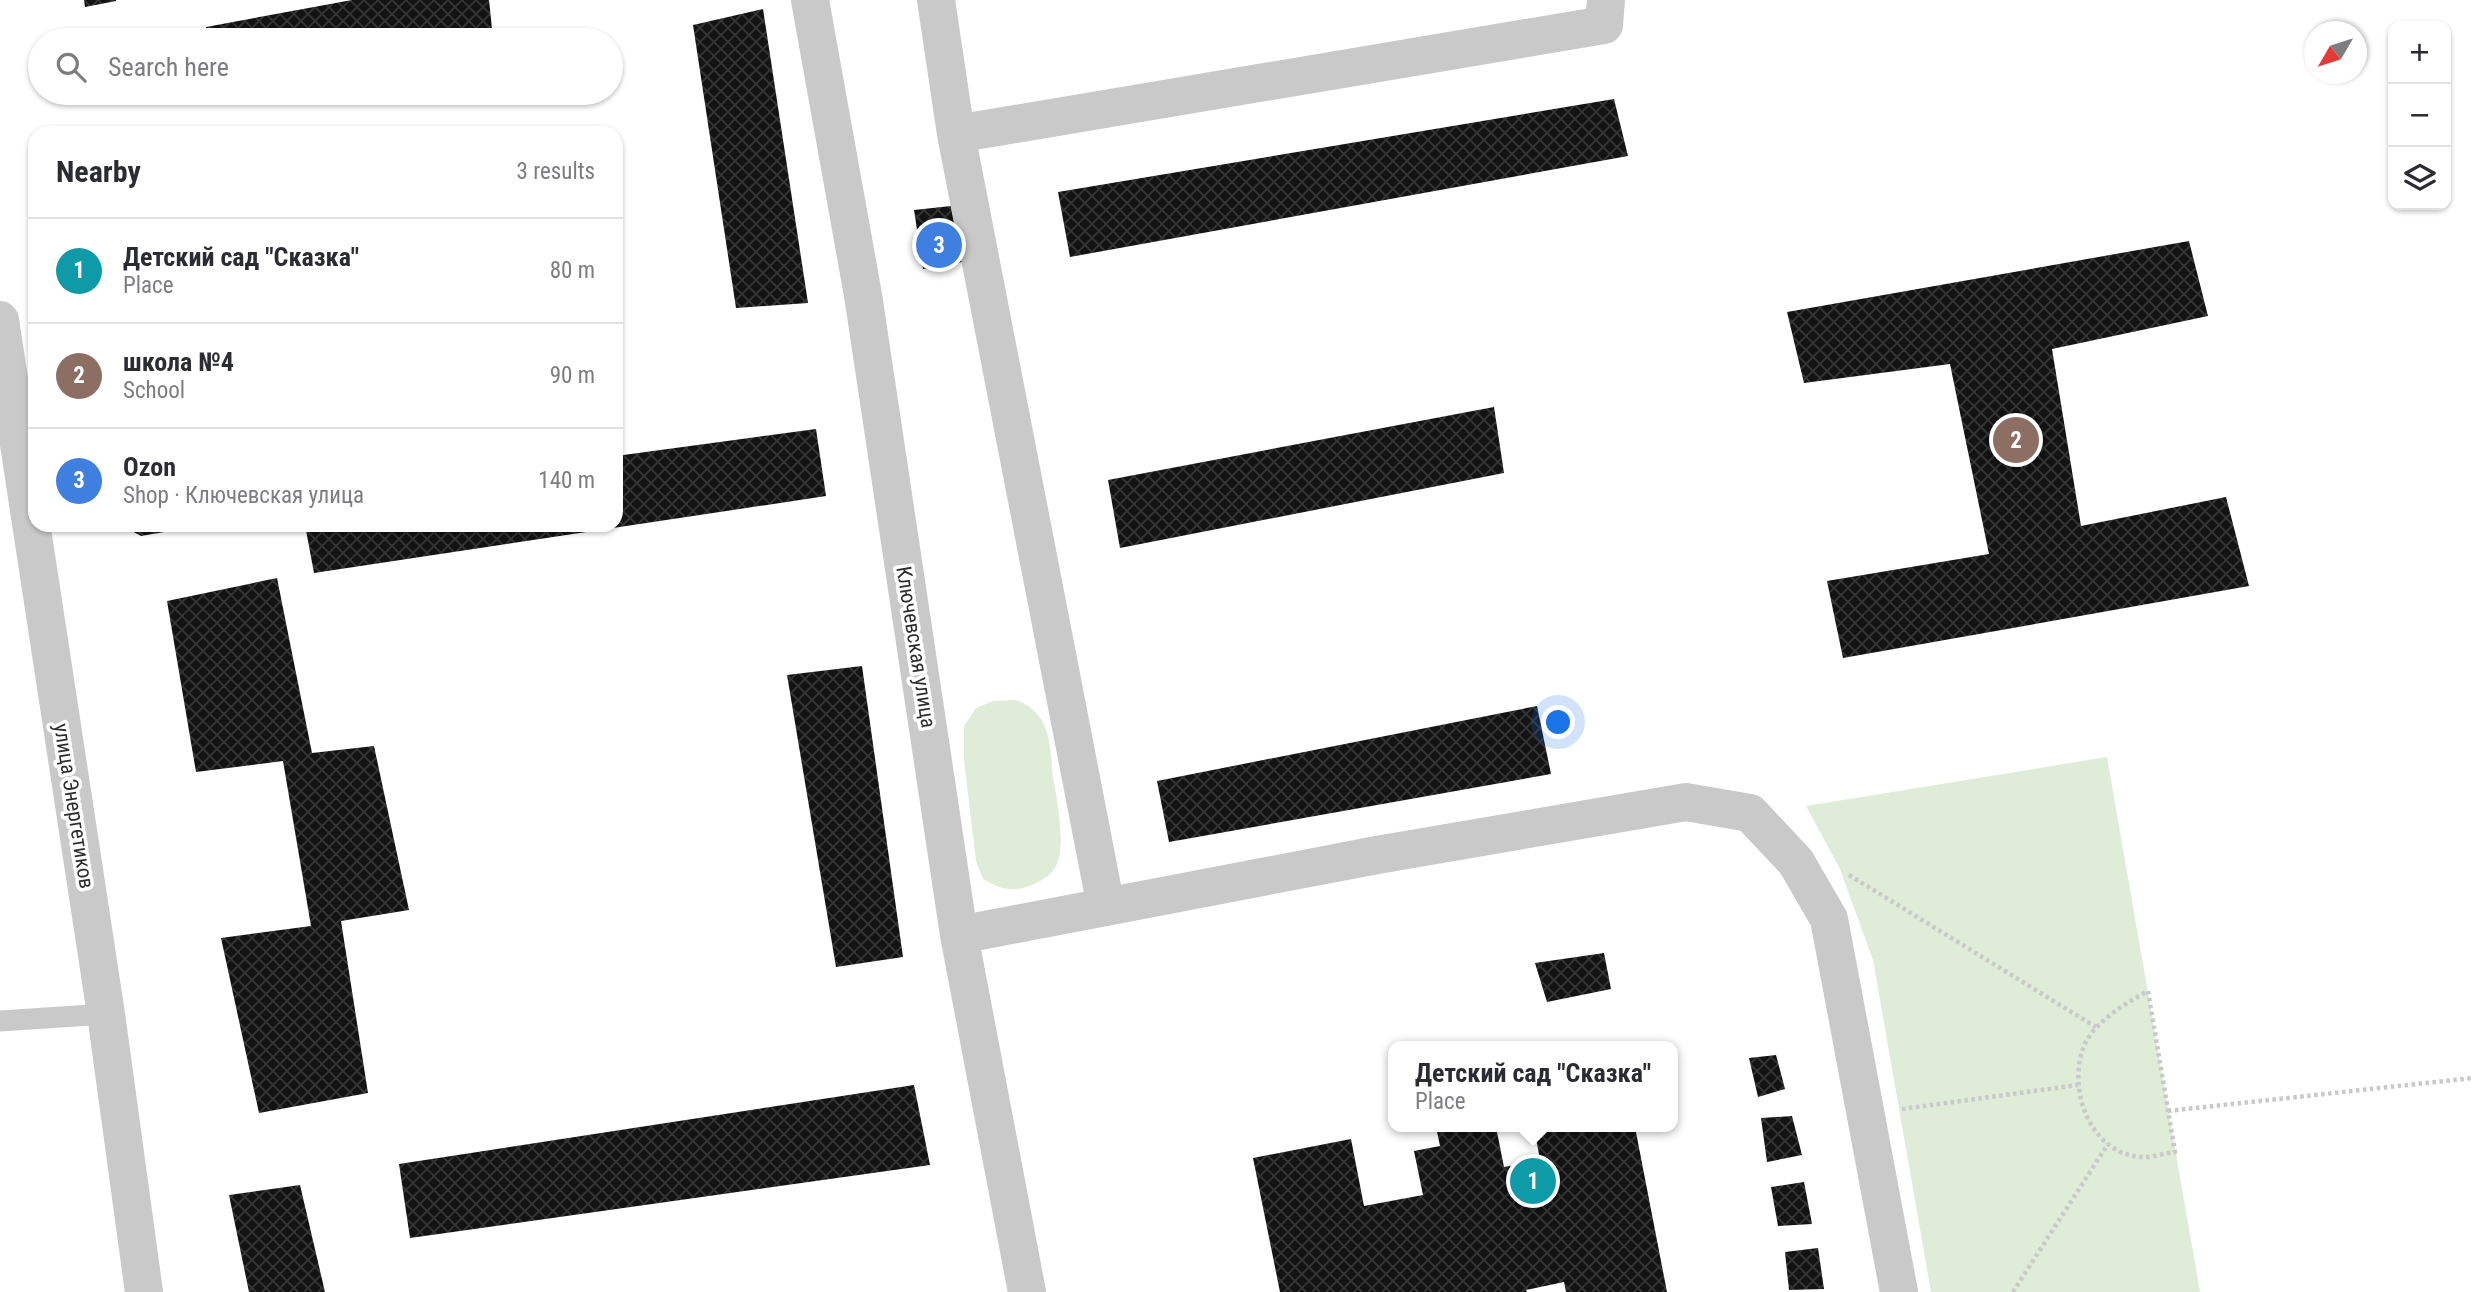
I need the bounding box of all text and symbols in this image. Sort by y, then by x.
north arrow [2304,21,2367,84]
map controls [2388,21,2451,210]
button: + [2388,21,2451,84]
search box [28,28,623,105]
icon: search [52,48,90,86]
text: Search here [108,52,229,82]
button: − [2388,84,2451,147]
button: layers [2388,147,2451,210]
text: Nearby [56,154,141,189]
text: 3 results [517,158,595,185]
pin: 3 [916,219,962,271]
text: Детский сад "Сказка" [123,242,359,272]
text: 1 [73,257,85,284]
text: 80 m [550,257,595,284]
text: Place [123,272,173,299]
text: школа №4 [123,347,234,377]
text: 2 [73,362,85,389]
text: 90 m [550,362,595,389]
text: School [123,377,185,404]
pin: 2 [1993,414,2039,466]
text: Ozon [123,452,176,482]
text: 3 [73,467,85,494]
text: 140 m [538,467,595,494]
text: Shop · Ключевская улица [123,482,364,509]
street label: Ключевская улица [891,564,941,730]
your location [1541,705,1575,739]
street label: улица Энергетиков [49,722,99,890]
popup [1388,1041,1678,1132]
text: Детский сад "Сказка" [1415,1058,1651,1088]
text: Place [1415,1088,1465,1115]
pin: 1 [1510,1155,1556,1207]

